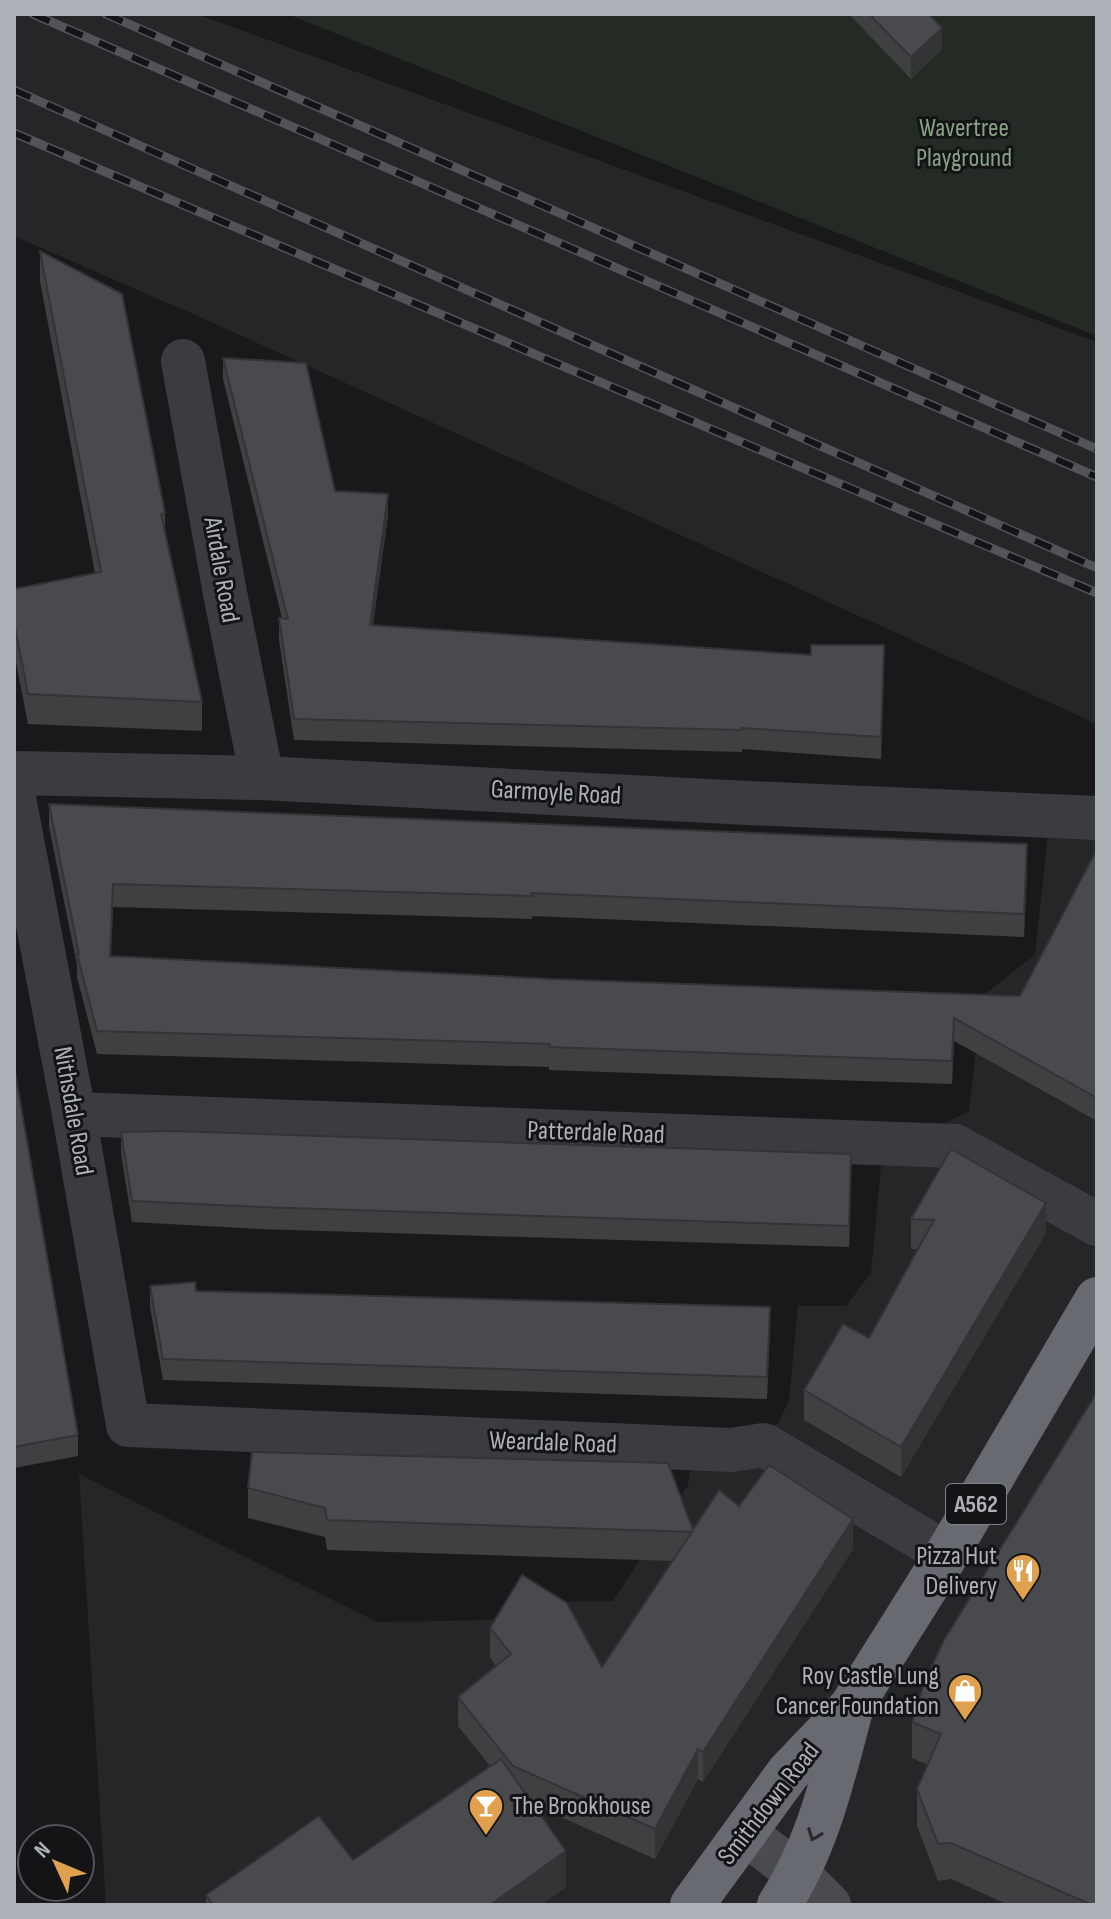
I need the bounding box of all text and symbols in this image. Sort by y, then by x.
park label: Wavertree Playground [916,113,1012,174]
street label: Airdale Road [196,514,246,625]
street label: Garmoyle Road [490,774,622,812]
street label: Nithsdale Road [46,1044,100,1178]
street label: Patterdale Road [527,1115,665,1151]
street label: Weardale Road [489,1425,617,1461]
road number: A562 [946,1484,1006,1524]
place label: Pizza Hut Delivery [916,1541,997,1602]
restaurant icon: Pizza Hut Delivery [1004,1552,1042,1602]
place label: Roy Castle Lung Cancer Foundation [776,1661,939,1722]
shop icon: Roy Castle Lung Cancer Foundation [946,1672,984,1722]
street label: Smithdown Road [712,1737,826,1871]
bar icon: The Brookhouse [467,1787,505,1837]
place label: The Brookhouse [512,1791,651,1822]
north arrow [16,1823,96,1903]
one-way arrow [807,1827,824,1841]
text: N [29,1837,56,1864]

